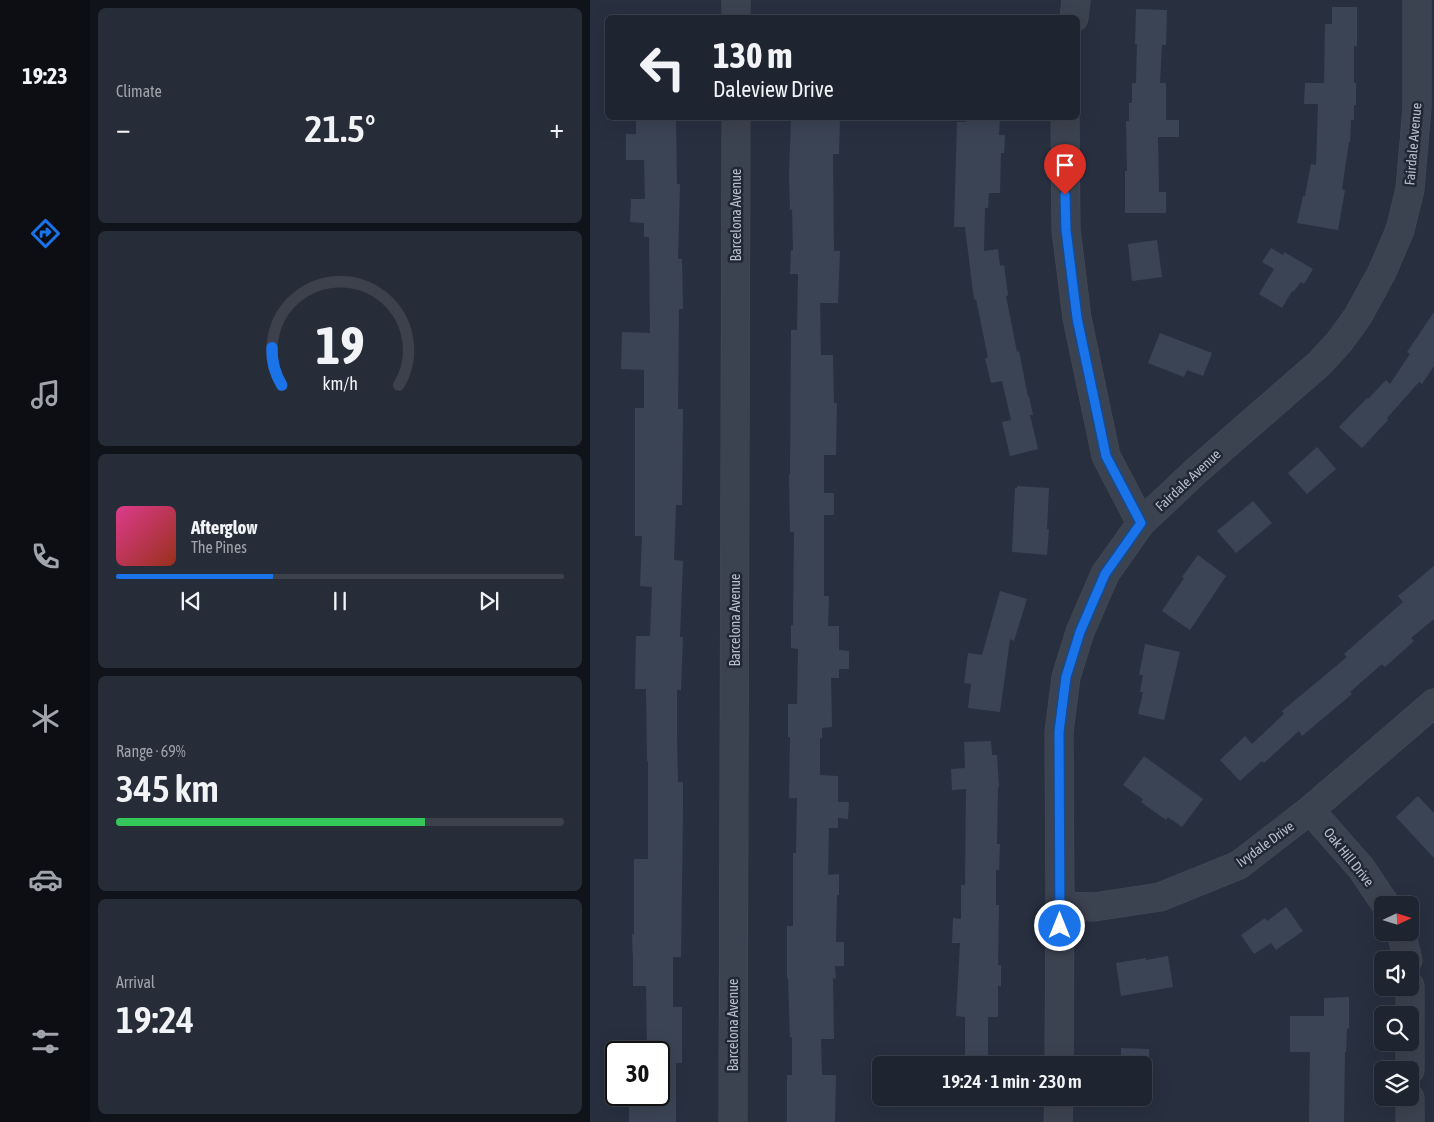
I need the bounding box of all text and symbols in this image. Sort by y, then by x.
icon: left [630,35,695,100]
text: 130 m [713,35,792,75]
text: 19:23 [22,63,68,89]
text: Daleview Drive [713,76,834,102]
text: Climate [116,82,162,100]
street label: Fairdale Avenue [1401,102,1425,186]
text: 21.5° [305,107,375,150]
text: − [116,112,131,144]
text: + [549,112,564,144]
pin [1044,144,1086,195]
icon: arrive [1051,151,1079,179]
street label: Barcelona Avenue [728,169,744,261]
icon: directions [28,216,63,251]
text: 19 [316,315,364,375]
text: km/h [322,373,358,394]
icon: music [28,377,63,412]
street label: Fairdale Avenue [1152,446,1224,514]
text: Afterglow [191,516,258,538]
text: The Pines [191,538,247,556]
icon: phone [28,539,63,574]
street label: Barcelona Avenue [727,574,743,666]
icon: previous [177,587,205,615]
icon: pause [326,587,354,615]
icon: next [475,587,503,615]
icon: climate [28,701,63,736]
text: Range · 69% [116,742,186,760]
text: 345 km [116,767,219,810]
street label: Ivydale Drive [1233,818,1297,870]
street label: Oak Hill Drive [1321,825,1377,889]
icon: car [28,862,63,897]
north arrow [1374,896,1419,941]
map controls [1374,896,1419,1106]
position arrow [1033,899,1085,951]
button: sound [1374,951,1419,996]
text: Arrival [116,973,155,991]
street label: Barcelona Avenue [725,979,741,1071]
text: 19:24 [116,998,194,1041]
button: search [1374,1006,1419,1051]
icon: filters [28,1024,63,1059]
speed limit sign: 30 [605,1041,670,1106]
button: layers [1374,1061,1419,1106]
text: 19:24 · 1 min · 230 m [942,1070,1082,1092]

